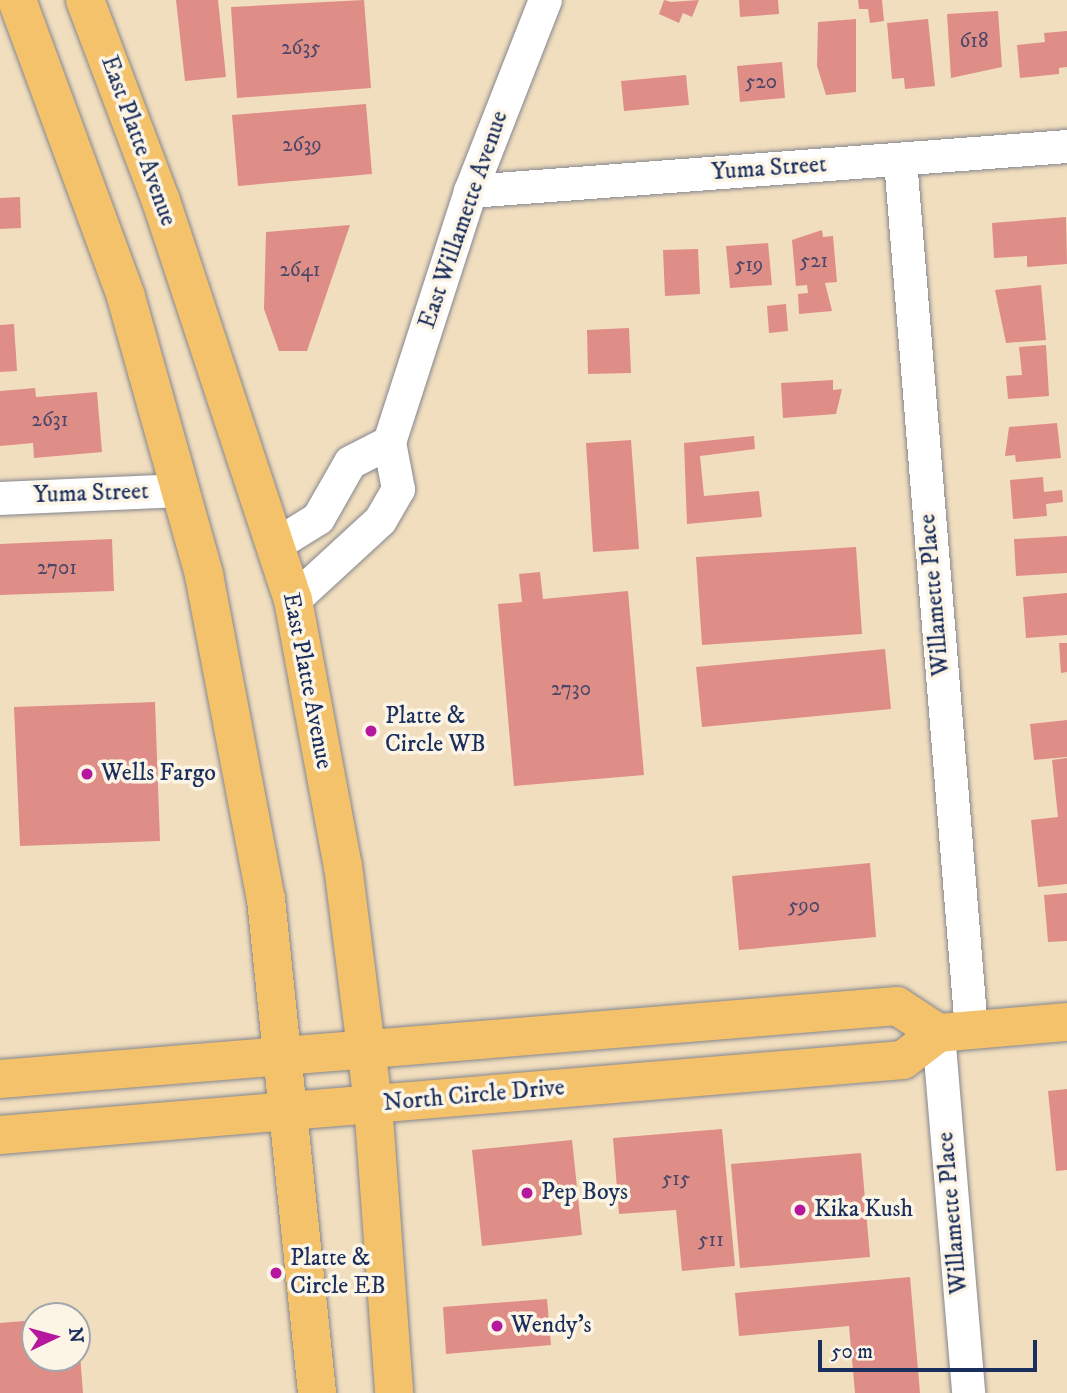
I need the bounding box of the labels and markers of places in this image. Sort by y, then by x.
place label: Platte & Circle WB [385,703,486,759]
marker: Platte & Circle WB [363,723,379,739]
place label: Wells Fargo [101,760,216,788]
marker: Wells Fargo [79,766,95,782]
place label: Pep Boys [541,1179,628,1207]
marker: Pep Boys [519,1185,535,1201]
place label: Kika Kush [814,1196,913,1224]
marker: Kika Kush [792,1202,808,1218]
place label: Platte & Circle EB [290,1245,386,1301]
marker: Platte & Circle EB [268,1265,284,1281]
place label: Wendy's [511,1312,592,1340]
marker: Wendy's [489,1318,505,1334]

